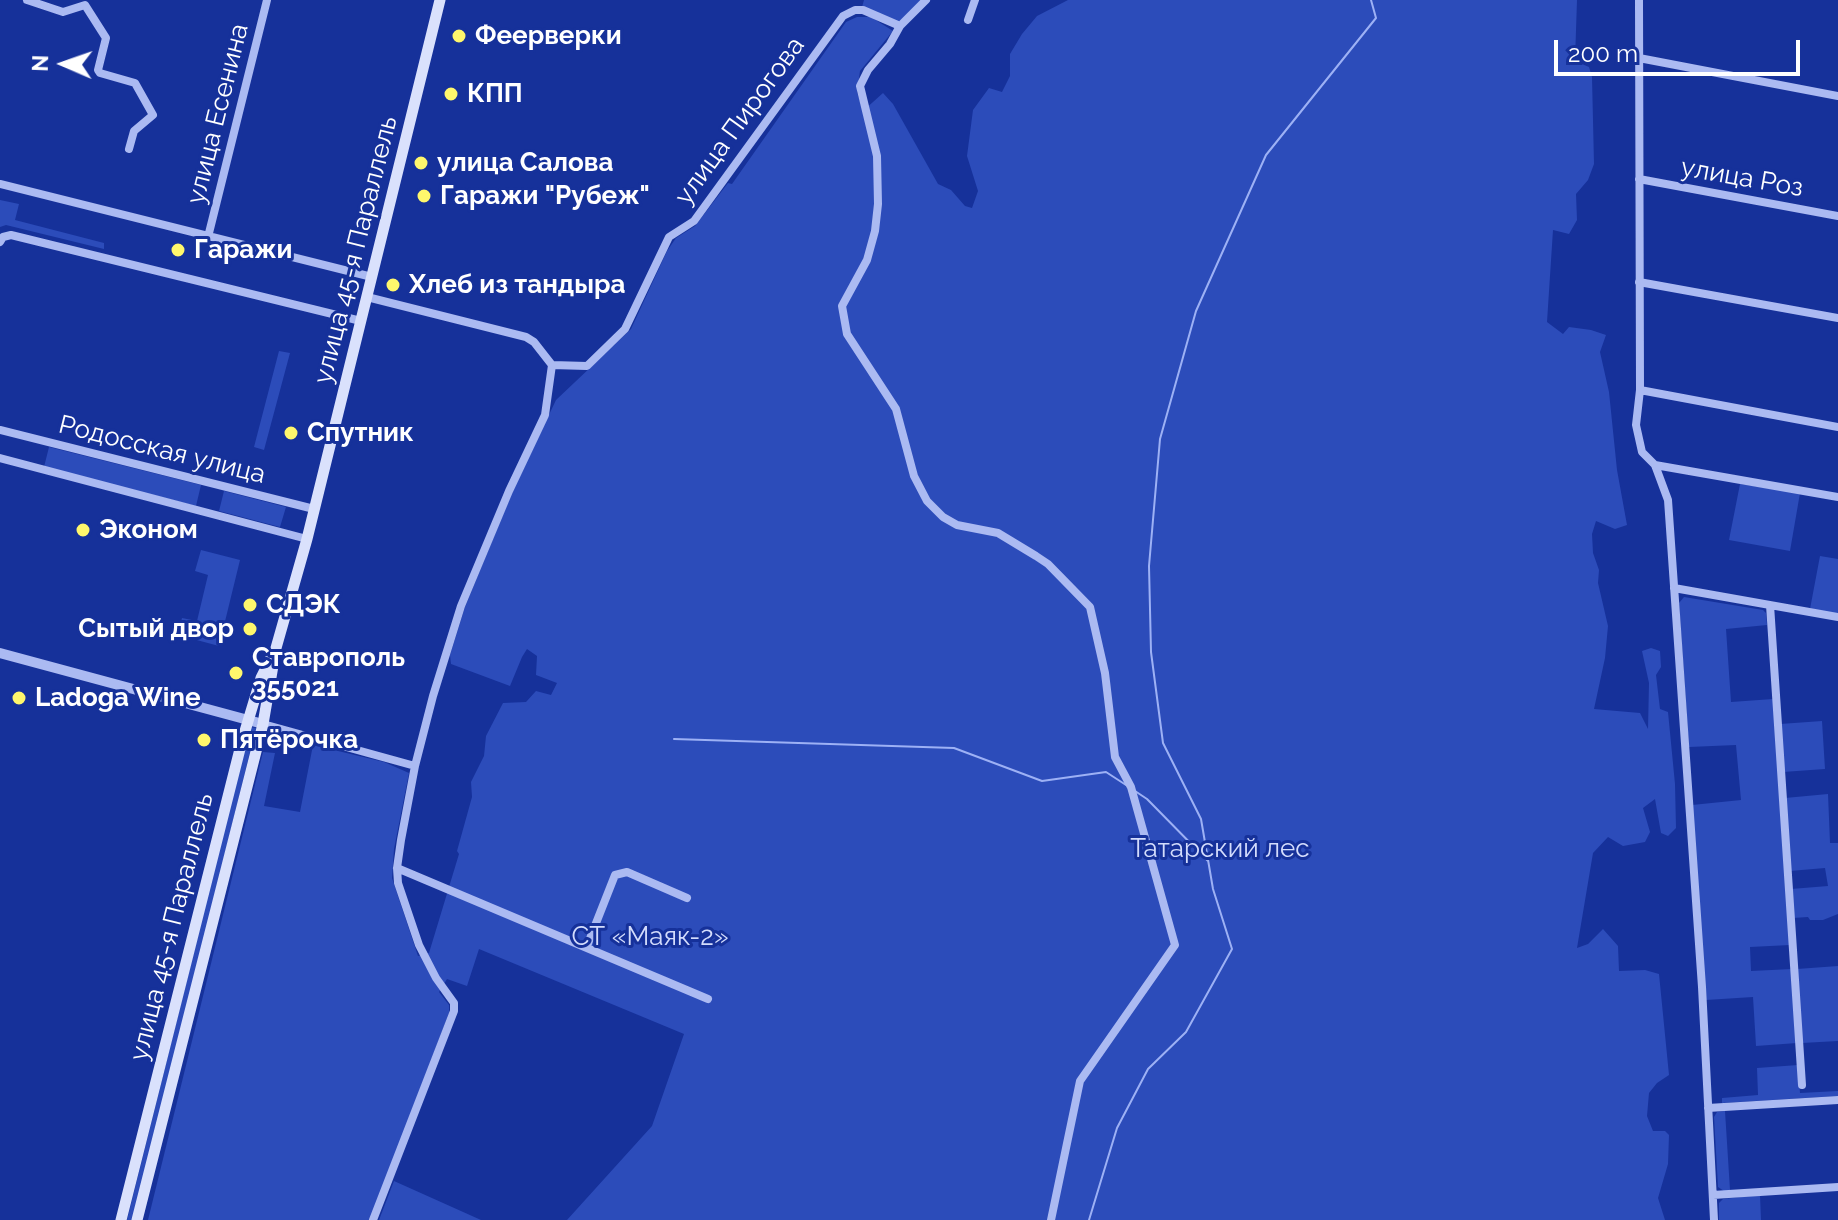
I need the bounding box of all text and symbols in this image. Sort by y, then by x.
street label: улица Есенина [180,20,256,208]
place label: Феерверки [475,20,622,52]
north arrow [24,24,104,104]
scale bar [1558,24,1804,74]
marker: Феерверки [450,27,468,45]
street label: улица Пирогова [669,31,811,211]
text: 200 m [1568,39,1638,68]
text: N [27,54,53,72]
place label: КПП [467,78,523,110]
marker: КПП [442,85,460,103]
street label: улица 45-я Параллель [308,113,404,387]
place label: улица Салова [437,147,613,179]
street label: улица Роз [1678,152,1806,204]
marker: улица Салова [412,154,430,172]
place label: Гаражи "Рубеж" [440,180,650,212]
marker: Гаражи "Рубеж" [415,187,433,205]
place label: Гаражи [194,234,292,266]
marker: Гаражи [169,241,187,259]
place label: Хлеб из тандыра [409,269,625,301]
marker: Хлеб из тандыра [384,276,402,294]
street label: Родосская улица [55,409,269,491]
place label: Спутник [307,417,414,449]
marker: Спутник [282,424,300,442]
place label: Эконом [99,514,198,546]
marker: Эконом [74,521,92,539]
place label: СДЭК [266,589,341,621]
marker: СДЭК [241,596,259,614]
place label: Сытый двор [78,613,234,645]
marker: Сытый двор [241,620,259,638]
place label: Ставрополь 355021 [252,642,405,704]
marker: Ставрополь 355021 [227,664,245,682]
place label: Ladoga Wine [35,682,201,714]
marker: Ladoga Wine [10,689,28,707]
place label: Пятёрочка [220,724,358,756]
marker: Пятёрочка [195,731,213,749]
street label: улица 45-я Параллель [124,790,220,1064]
park label: Татарский лес [1130,833,1310,865]
park label: СТ «Маяк-2» [571,921,729,953]

